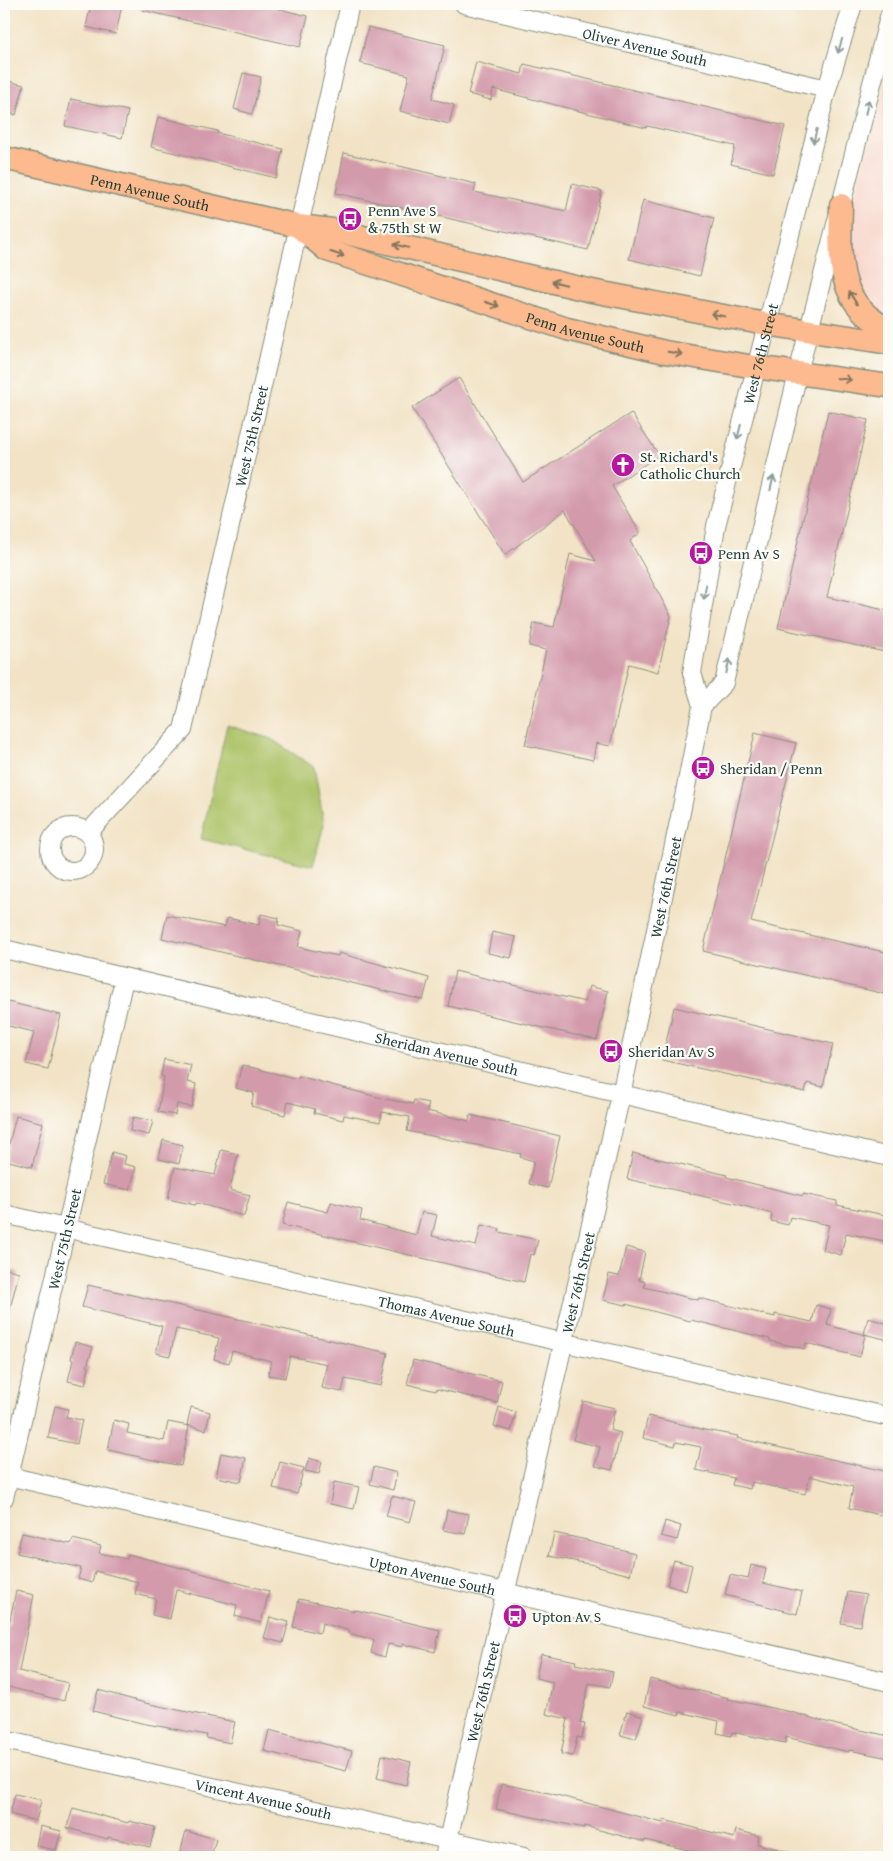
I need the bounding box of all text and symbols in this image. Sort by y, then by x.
street label: Oliver Avenue South [581,22,710,71]
one-way arrow [834,38,844,54]
one-way arrow [863,99,872,115]
one-way arrow [810,127,819,143]
street label: Penn Avenue South [89,168,212,216]
place label: Penn Ave S & 75th St W [368,200,442,238]
bus stop icon: Penn Ave S & 75th St W [337,206,363,232]
one-way arrow [393,241,409,250]
one-way arrow [329,249,345,259]
one-way arrow [551,278,567,287]
one-way arrow [848,291,858,305]
one-way arrow [483,300,499,310]
street label: West 76th Street [737,300,783,406]
street label: Penn Avenue South [524,306,647,358]
one-way arrow [711,309,727,319]
one-way arrow [667,349,683,359]
one-way arrow [835,375,851,385]
street label: West 75th Street [229,382,273,488]
one-way arrow [734,423,743,439]
place label: St. Richard's Catholic Church [640,446,741,484]
church icon: St. Richard's Catholic Church [610,452,636,478]
one-way arrow [768,476,777,492]
bus stop icon: Penn Av S [688,540,714,566]
place label: Penn Av S [718,543,780,564]
one-way arrow [700,584,710,600]
one-way arrow [724,659,733,675]
bus stop icon: Sheridan / Penn [690,755,716,781]
place label: Sheridan / Penn [720,758,823,779]
street label: West 76th Street [644,834,686,940]
street label: Sheridan Avenue South [373,1026,521,1080]
bus stop icon: Sheridan Av S [598,1038,624,1064]
place label: Sheridan Av S [628,1041,714,1062]
street label: West 75th Street [42,1185,86,1292]
street label: West 76th Street [556,1229,600,1335]
street label: Thomas Avenue South [376,1290,517,1341]
street label: Upton Avenue South [367,1550,498,1600]
bus stop icon: Upton Av S [502,1603,528,1629]
place label: Upton Av S [532,1606,601,1627]
street label: West 76th Street [461,1638,505,1744]
street label: Vincent Avenue South [193,1773,334,1824]

